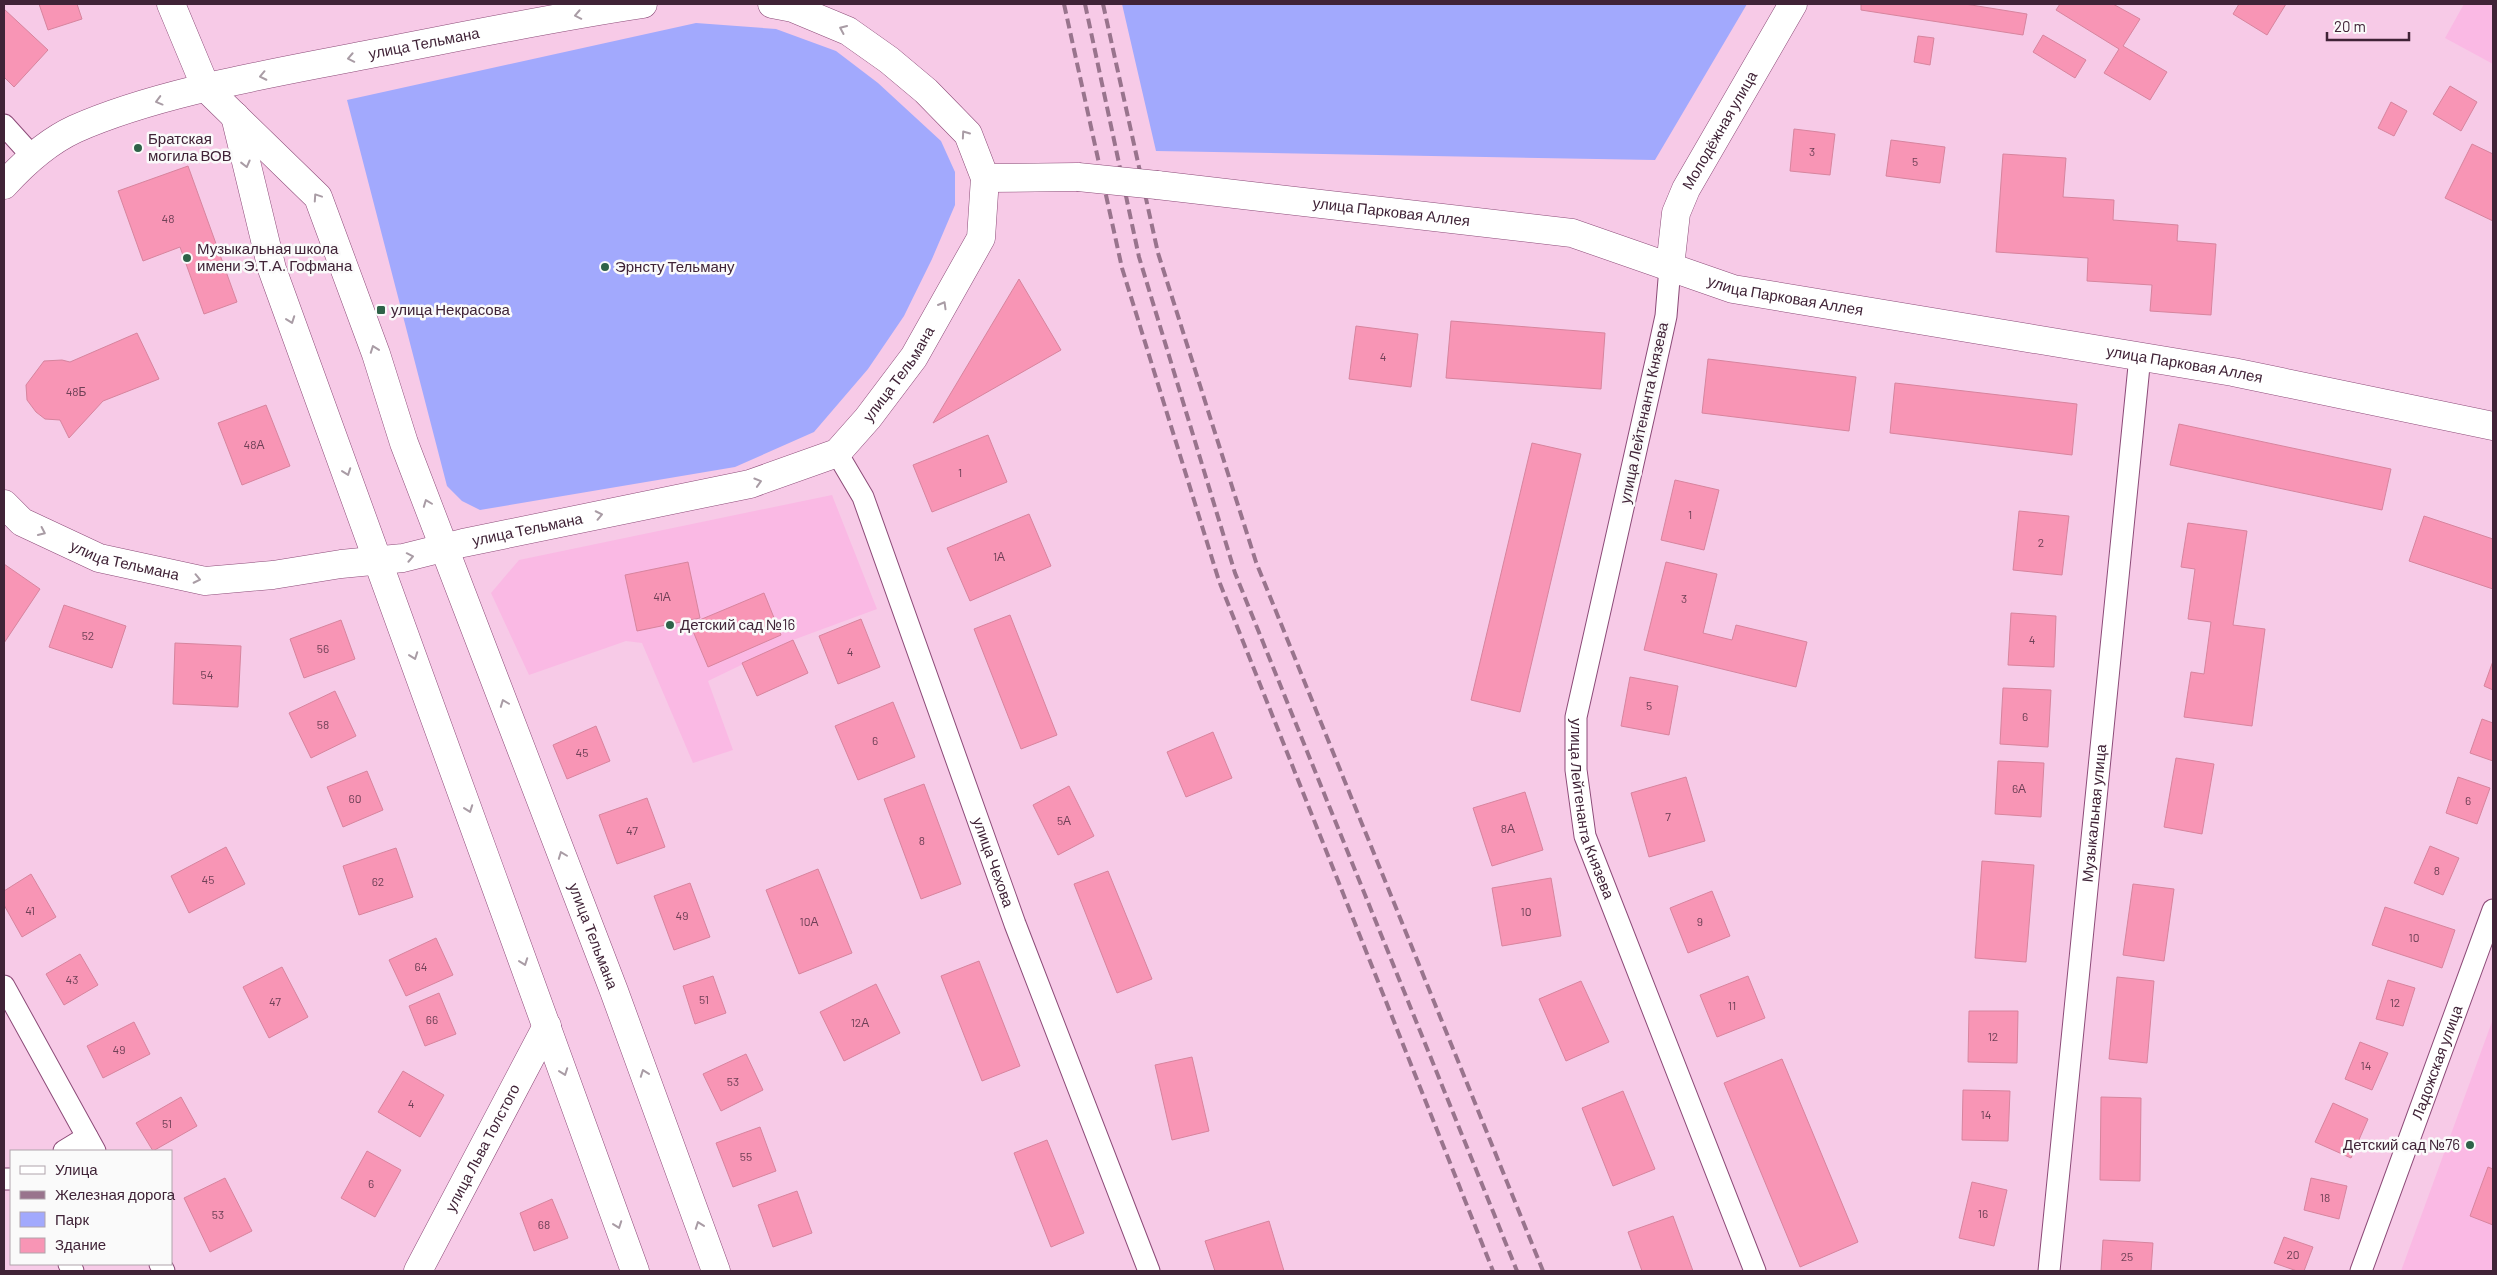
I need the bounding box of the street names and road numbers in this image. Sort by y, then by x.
street label: улица Тельмана [367,23,481,62]
street label: Молодёжная улица [1678,67,1761,192]
street label: улица Парковая Аллея [1312,193,1471,229]
street label: улица Парковая Аллея [1706,271,1865,318]
street label: улица Лейтенанта Князева [1615,320,1671,505]
street label: улица Тельмана [859,322,938,425]
street label: улица Парковая Аллея [2105,341,2264,386]
street label: улица Тельмана [470,509,585,549]
street label: улица Тельмана [68,536,182,583]
street label: улица Лейтенанта Князева [1568,718,1619,902]
street label: Музыкальная улица [2078,743,2109,883]
street label: улица Чехова [970,815,1019,910]
street label: улица Тельмана [565,880,623,992]
street label: Ладожская улица [2407,1002,2466,1122]
street label: улица Льва Толстого [441,1081,523,1215]

